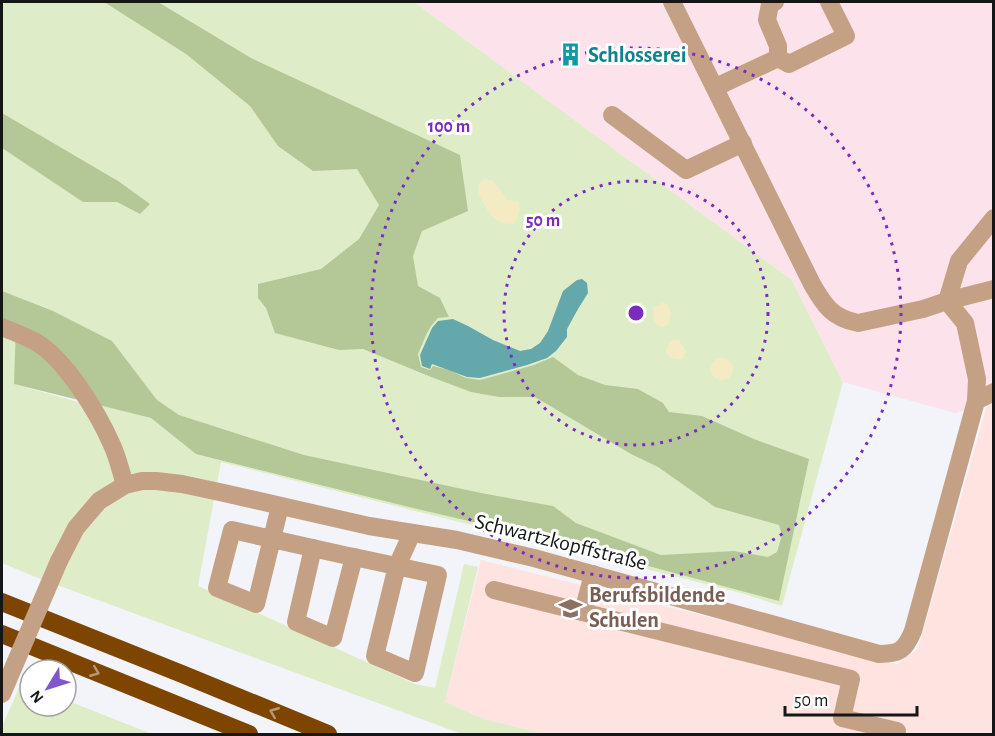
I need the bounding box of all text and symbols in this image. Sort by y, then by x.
building icon: Schlosserei [557,42,583,68]
place label: Schlosserei [588,44,686,66]
text: 100 m [428,118,470,136]
text: 50 m [526,212,560,230]
centre of rings [626,303,646,323]
street label: Schwartzkopffstraße [473,510,649,574]
place label: Berufsbildende Schulen [589,584,725,631]
school or university icon: Berufsbildende Schulen [558,595,584,621]
north arrow [18,658,78,718]
one-way arrow [88,665,99,677]
scale bar [785,679,917,717]
text: N [27,687,47,706]
text: 50 m [794,692,828,710]
one-way arrow [269,707,280,719]

